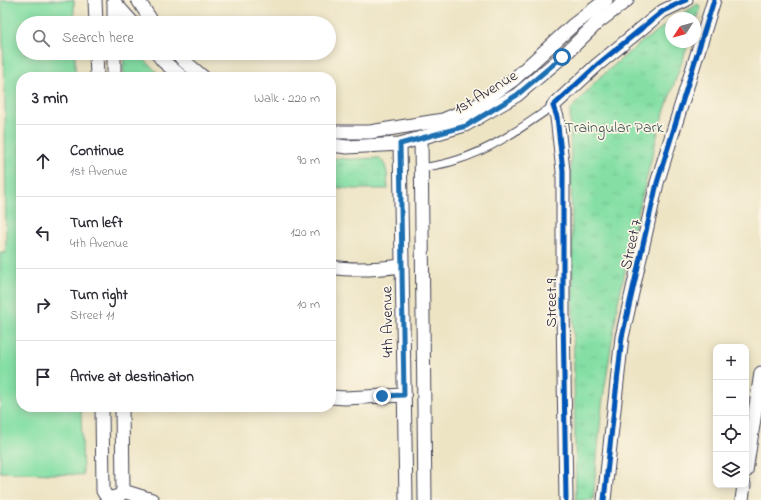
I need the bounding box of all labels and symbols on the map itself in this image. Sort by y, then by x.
north arrow [665,12,701,48]
route start [553,48,571,66]
street label: 1st Avenue [450,64,523,121]
park label: Traingular Park [564,116,665,140]
street label: Street 7 [615,217,649,272]
street label: Street 9 [540,278,564,328]
street label: 4th Avenue [375,285,401,358]
route end [373,387,391,405]

